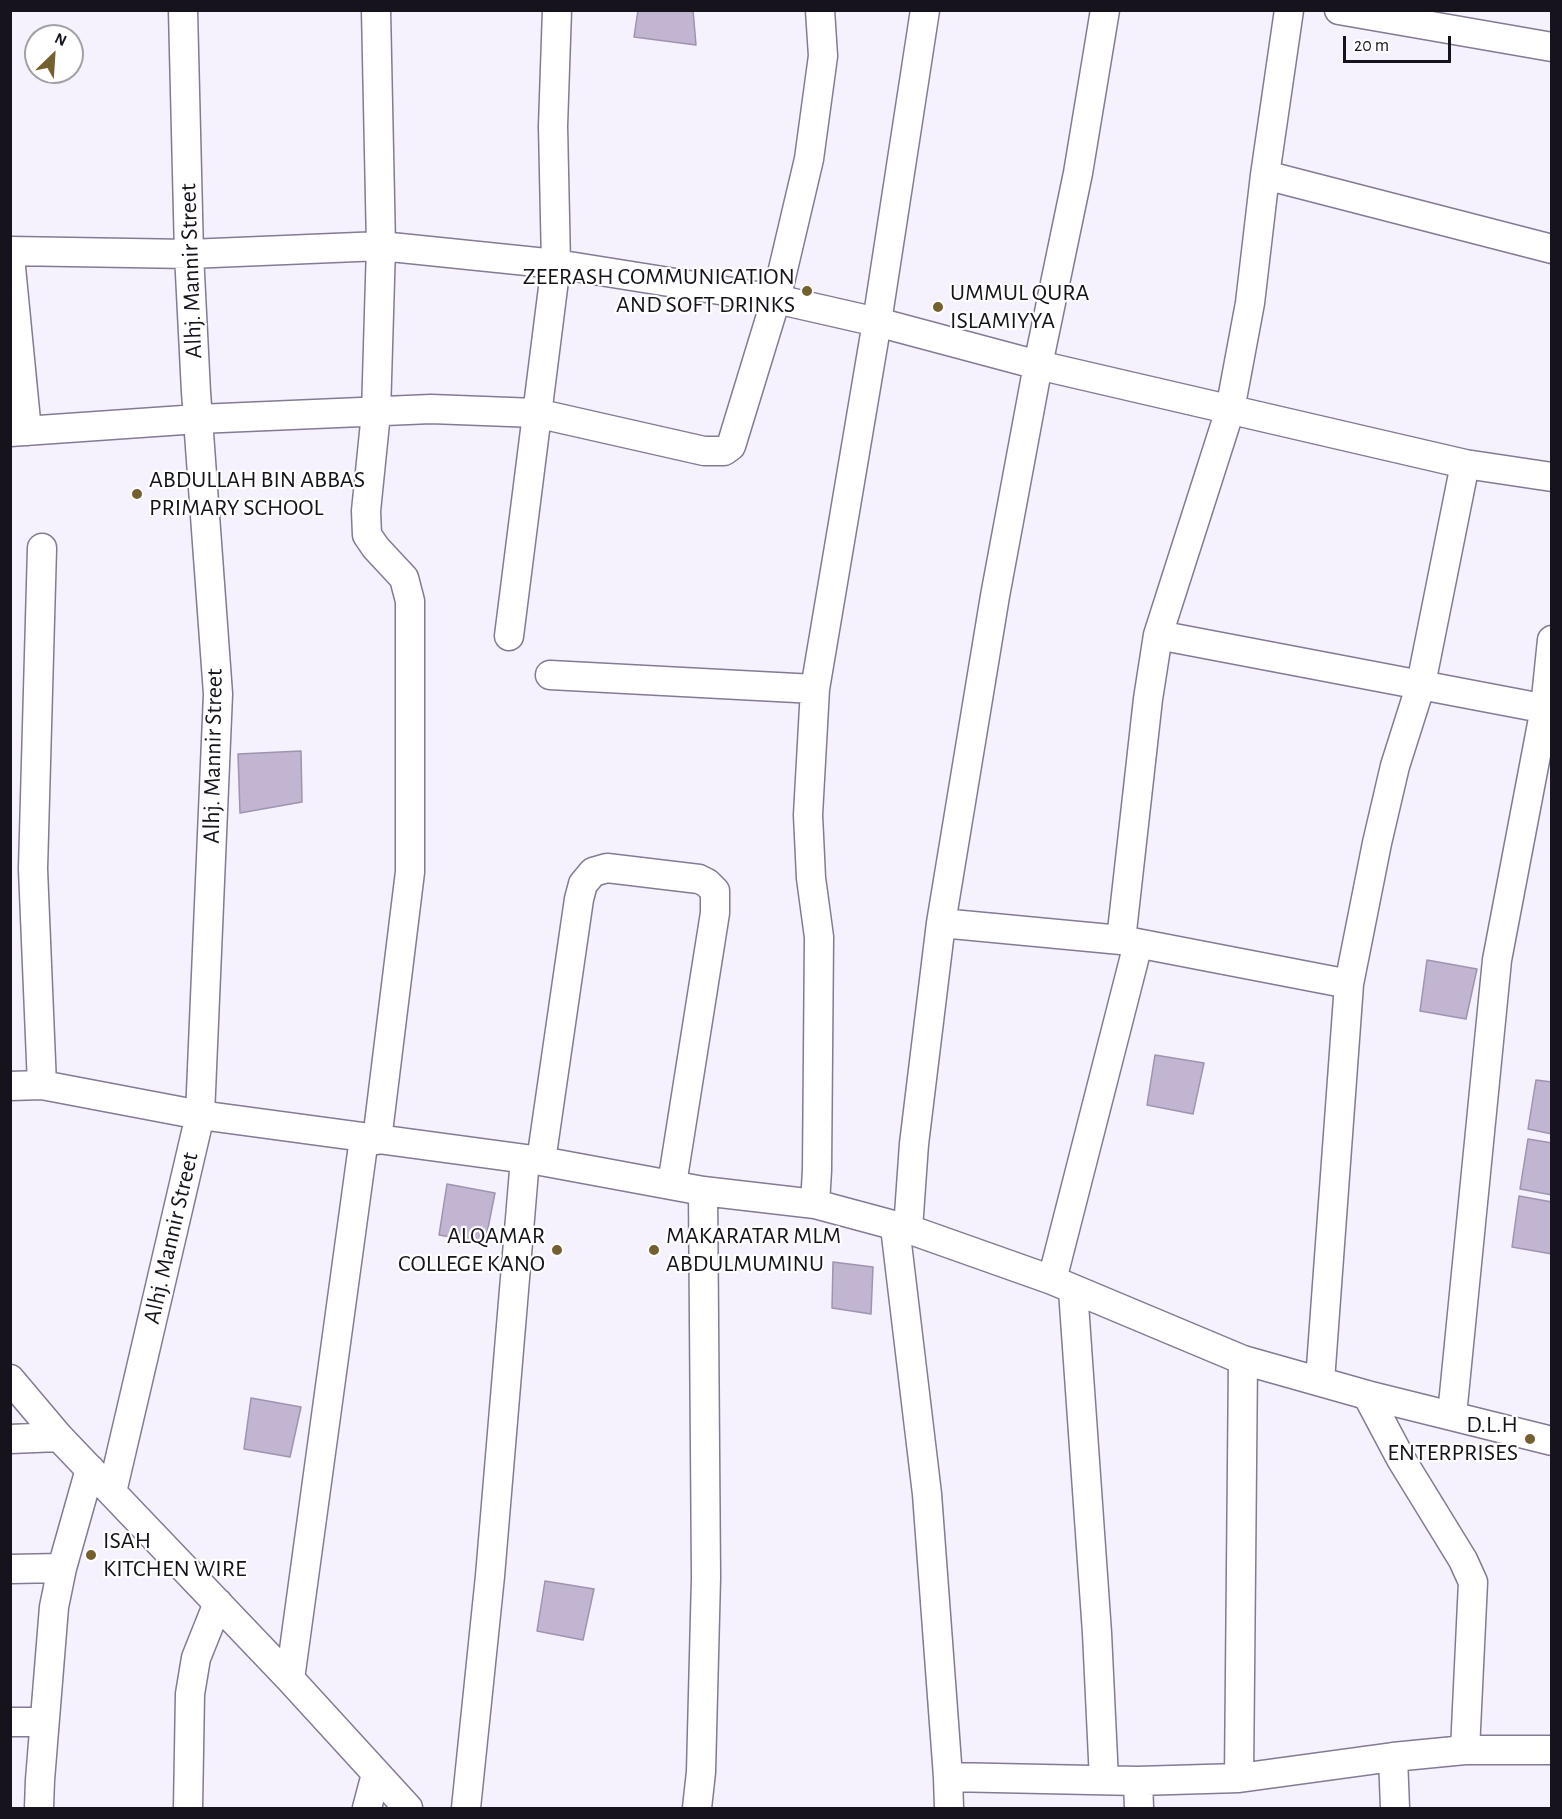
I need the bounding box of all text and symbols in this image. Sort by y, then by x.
north arrow [24,24,84,84]
scale bar [1346,24,1454,62]
text: N [52,30,69,49]
text: 20 m [1354,37,1389,55]
street label: Alhj. Mannir Street [174,183,208,359]
place label: ZEERASH COMMUNICATION AND SOFT DRINKS [523,263,795,319]
place label: UMMUL QURA ISLAMIYYA [950,279,1089,335]
marker: ZEERASH COMMUNICATION AND SOFT DRINKS [800,284,814,298]
marker: UMMUL QURA ISLAMIYYA [931,300,945,314]
place label: ABDULLAH BIN ABBAS PRIMARY SCHOOL [149,466,365,522]
marker: ABDULLAH BIN ABBAS PRIMARY SCHOOL [130,487,144,501]
street label: Alhj. Mannir Street [197,668,229,844]
street label: Alhj. Mannir Street [137,1149,205,1327]
place label: ALQAMAR COLLEGE KANO [398,1222,545,1278]
place label: MAKARATAR MLM ABDULMUMINU [666,1222,841,1278]
marker: ALQAMAR COLLEGE KANO [550,1243,564,1257]
marker: MAKARATAR MLM ABDULMUMINU [647,1243,661,1257]
place label: D.L.H ENTERPRISES [1387,1411,1518,1467]
marker: D.L.H ENTERPRISES [1523,1432,1537,1446]
place label: ISAH KITCHEN WIRE [103,1527,247,1583]
marker: ISAH KITCHEN WIRE [84,1548,98,1562]

